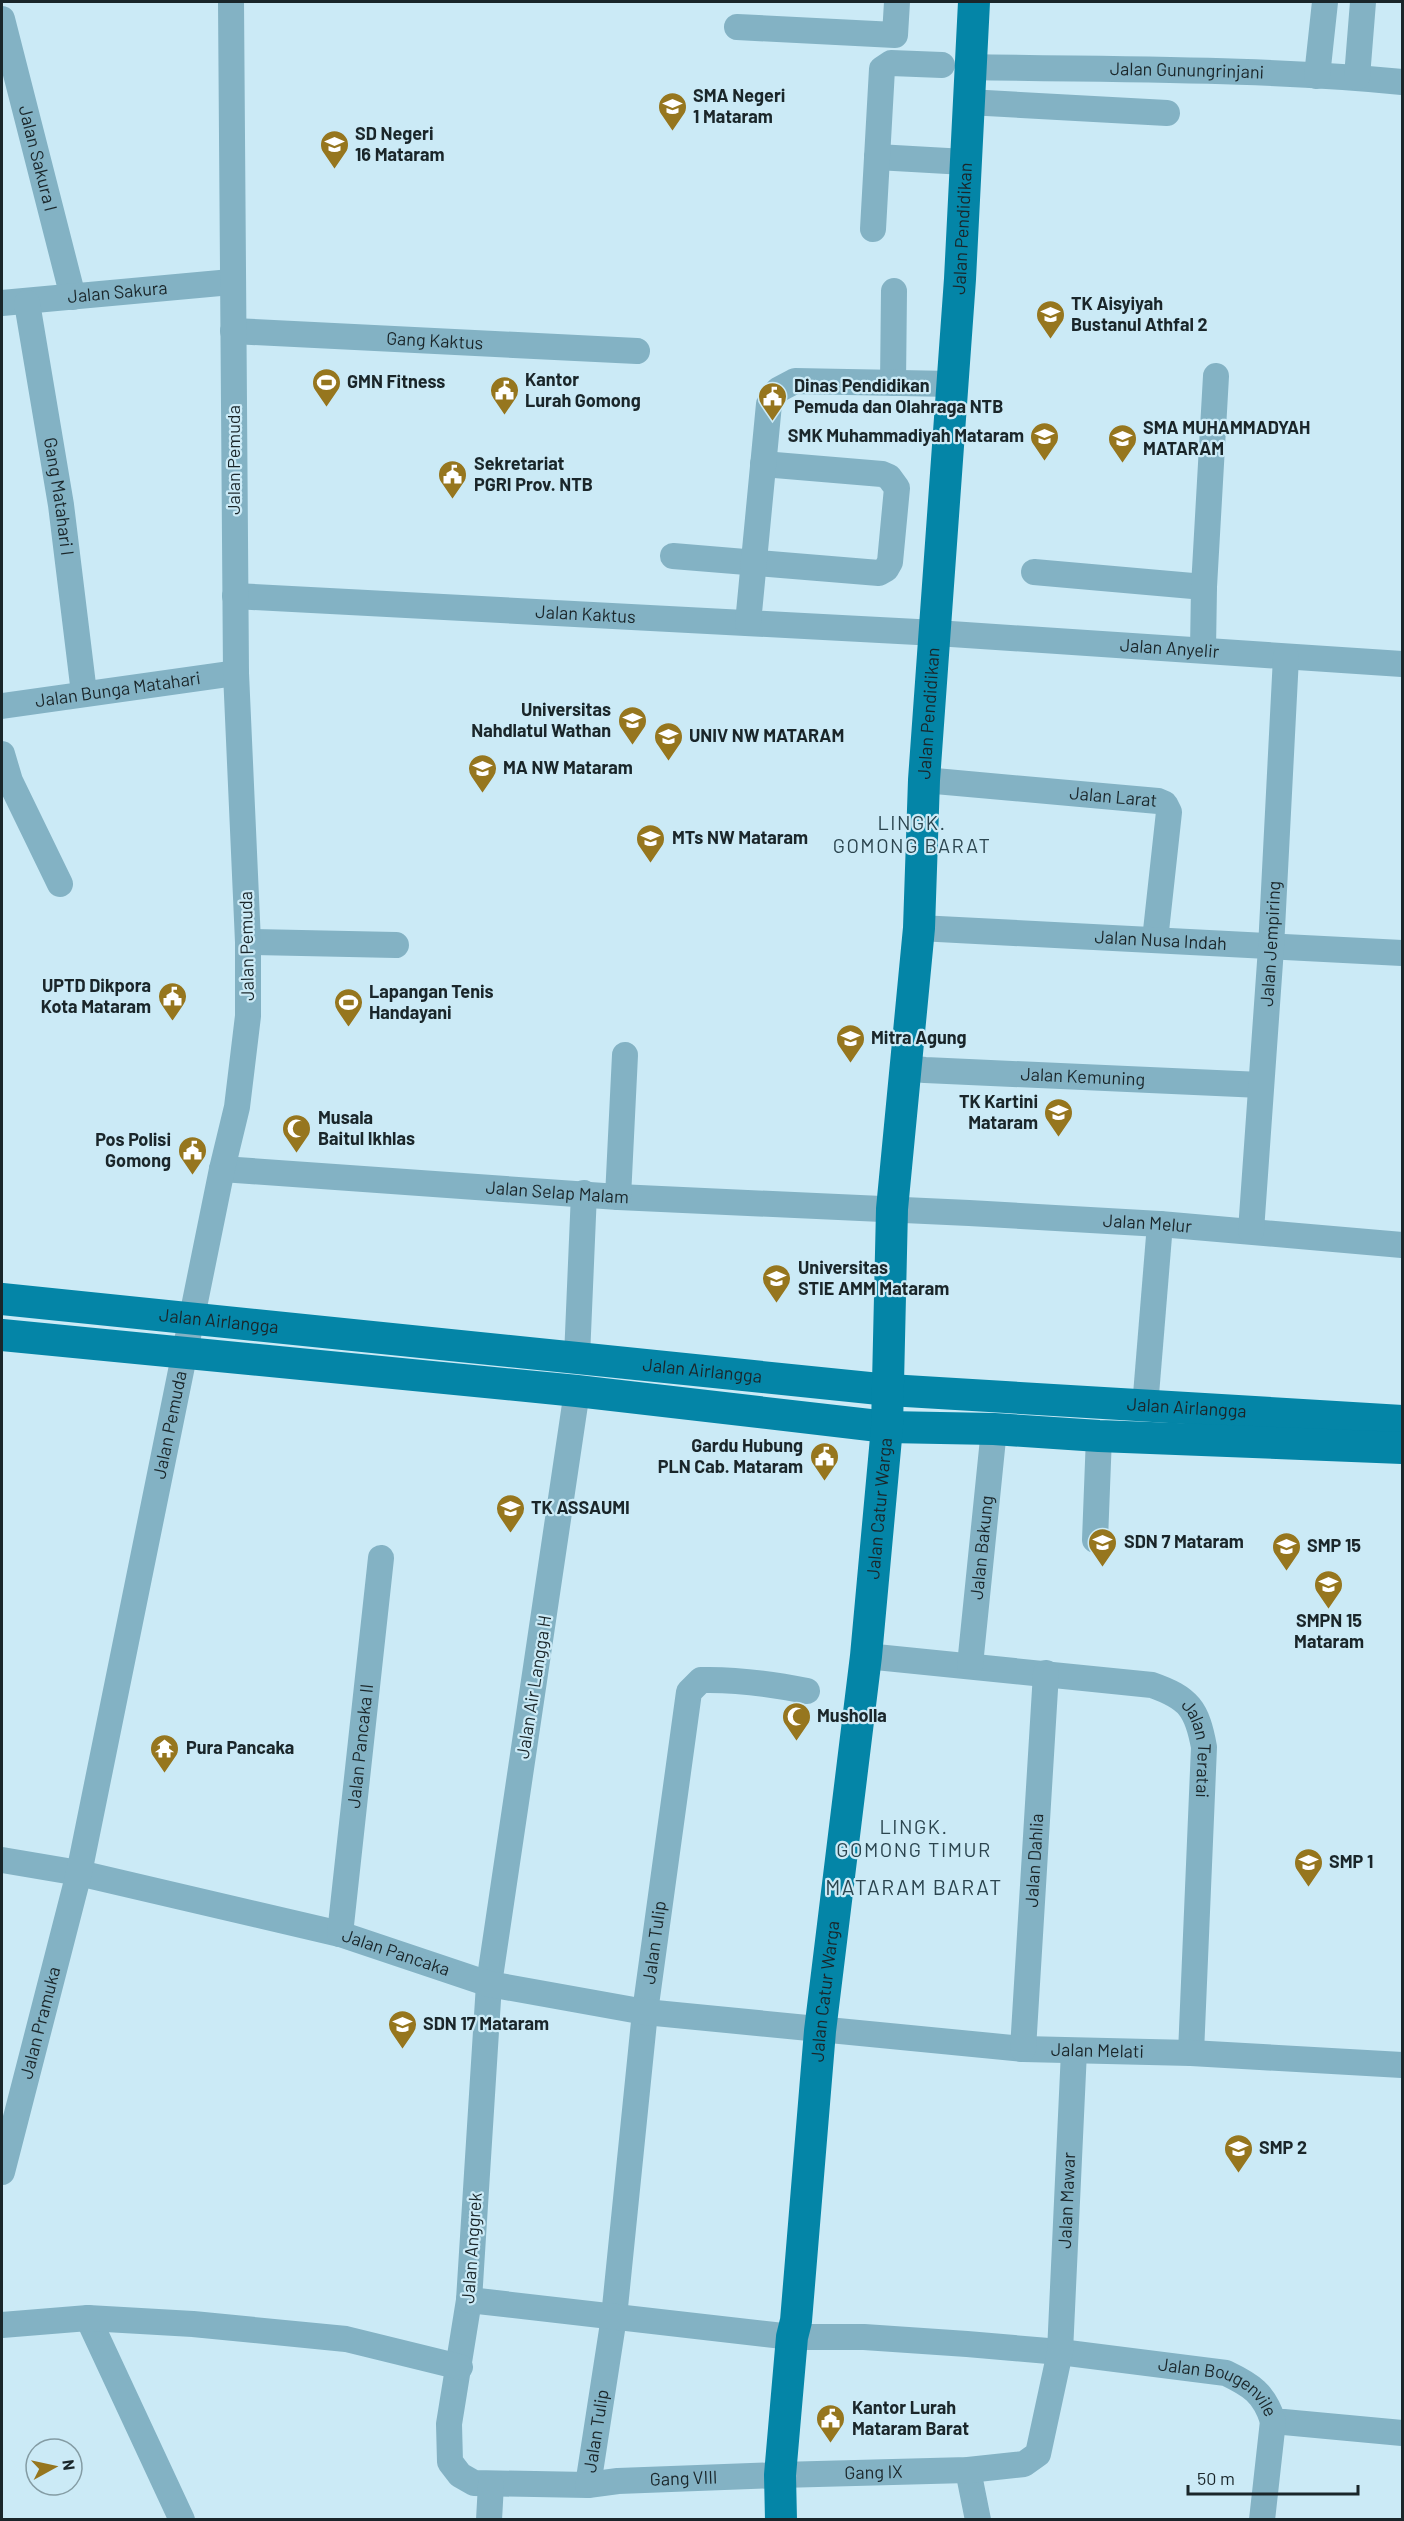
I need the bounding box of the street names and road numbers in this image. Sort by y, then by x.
street label: Jalan Gunungrinjani [1110,57,1265,83]
street label: Jalan Sakura I [15,103,63,214]
street label: Jalan Pendidikan [947,162,976,295]
street label: Jalan Sakura [66,276,168,307]
street label: Gang Kaktus [386,327,484,353]
street label: Jalan Pemuda [222,405,244,515]
street label: Gang Matahari I [40,436,79,557]
street label: Jalan Kaktus [535,600,636,627]
street label: Jalan Anyelir [1119,633,1220,662]
street label: Jalan Pendidikan [912,647,944,780]
street label: Jalan Bunga Matahari [34,666,202,711]
street label: Jalan Larat [1069,781,1158,811]
street label: Jalan Jempiring [1255,880,1284,1007]
street label: Jalan Pemuda [234,891,258,1001]
street label: Jalan Nusa Indah [1094,925,1227,954]
street label: Jalan Kemuning [1020,1062,1146,1090]
street label: Jalan Selap Malam [485,1176,629,1207]
street label: Jalan Melur [1102,1209,1193,1237]
street label: Jalan Airlangga [158,1303,280,1337]
street label: Jalan Airlangga [642,1353,763,1387]
street label: Jalan Pemuda [147,1369,191,1481]
street label: Jalan Airlangga [1126,1392,1247,1422]
street label: Jalan Catur Warga [861,1437,896,1580]
street label: Jalan Bakung [965,1494,997,1601]
street label: Jalan Air Langga H [511,1614,555,1760]
street label: Jalan Pancaka II [342,1683,377,1809]
street label: Jalan Teratai [1177,1694,1216,1798]
street label: Jalan Dahlia [1020,1813,1047,1908]
street label: Jalan Tulip [637,1899,670,1986]
street label: Jalan Catur Warga [805,1919,843,2063]
street label: Jalan Pancaka [339,1923,453,1980]
street label: Jalan Pramuka [14,1964,64,2081]
street label: Jalan Melati [1051,2038,1144,2062]
street label: Jalan Mawar [1053,2151,1079,2249]
street label: Jalan Anggrek [456,2192,486,2304]
street label: Jalan Bougenvile [1157,2353,1282,2420]
street label: Jalan Tulip [578,2388,613,2474]
street label: Gang IX [844,2460,903,2483]
street label: Gang VIII [649,2465,718,2490]

